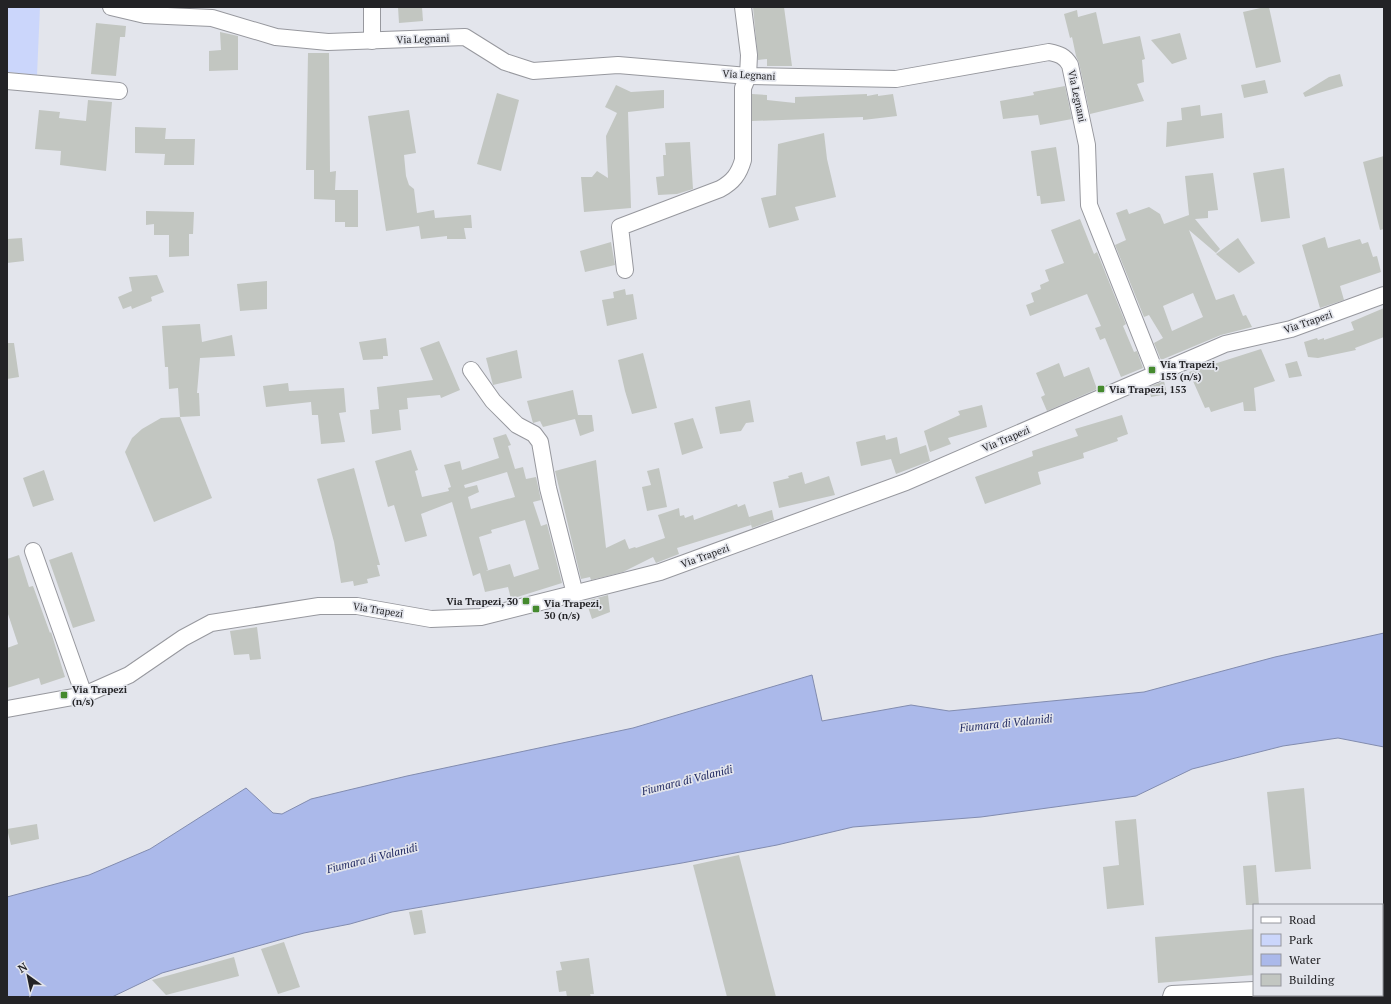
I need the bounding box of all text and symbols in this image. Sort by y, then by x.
street label: Via Legnani [396,32,450,46]
street label: Via Legnani [722,67,776,83]
street label: Via Legnani [1065,69,1089,123]
street label: Via Trapezi [1282,308,1334,336]
place label: Via Trapezi, 153 (n/s) [1160,358,1218,383]
marker: Via Trapezi, 153 (n/s) [1147,365,1157,375]
place label: Via Trapezi, 153 [1109,383,1187,396]
marker: Via Trapezi, 153 [1096,384,1106,394]
street label: Via Trapezi [980,423,1032,455]
street label: Via Trapezi [679,541,731,571]
place label: Via Trapezi, 30 [446,595,518,608]
marker: Via Trapezi, 30 [521,596,531,606]
place label: Via Trapezi, 30 (n/s) [544,597,602,622]
street label: Via Trapezi [352,600,404,620]
marker: Via Trapezi, 30 (n/s) [531,604,541,614]
place label: Via Trapezi (n/s) [72,683,128,708]
marker: Via Trapezi (n/s) [59,690,69,700]
water label: Fiumara di Valanidi [958,711,1053,735]
water label: Fiumara di Valanidi [639,762,734,798]
water label: Fiumara di Valanidi [324,840,419,876]
legend [1253,904,1383,996]
text: Road [1289,912,1316,927]
text: Park [1289,932,1314,947]
text: Water [1289,952,1321,967]
north arrow [8,956,48,996]
text: N [15,959,30,976]
text: Building [1289,972,1335,987]

